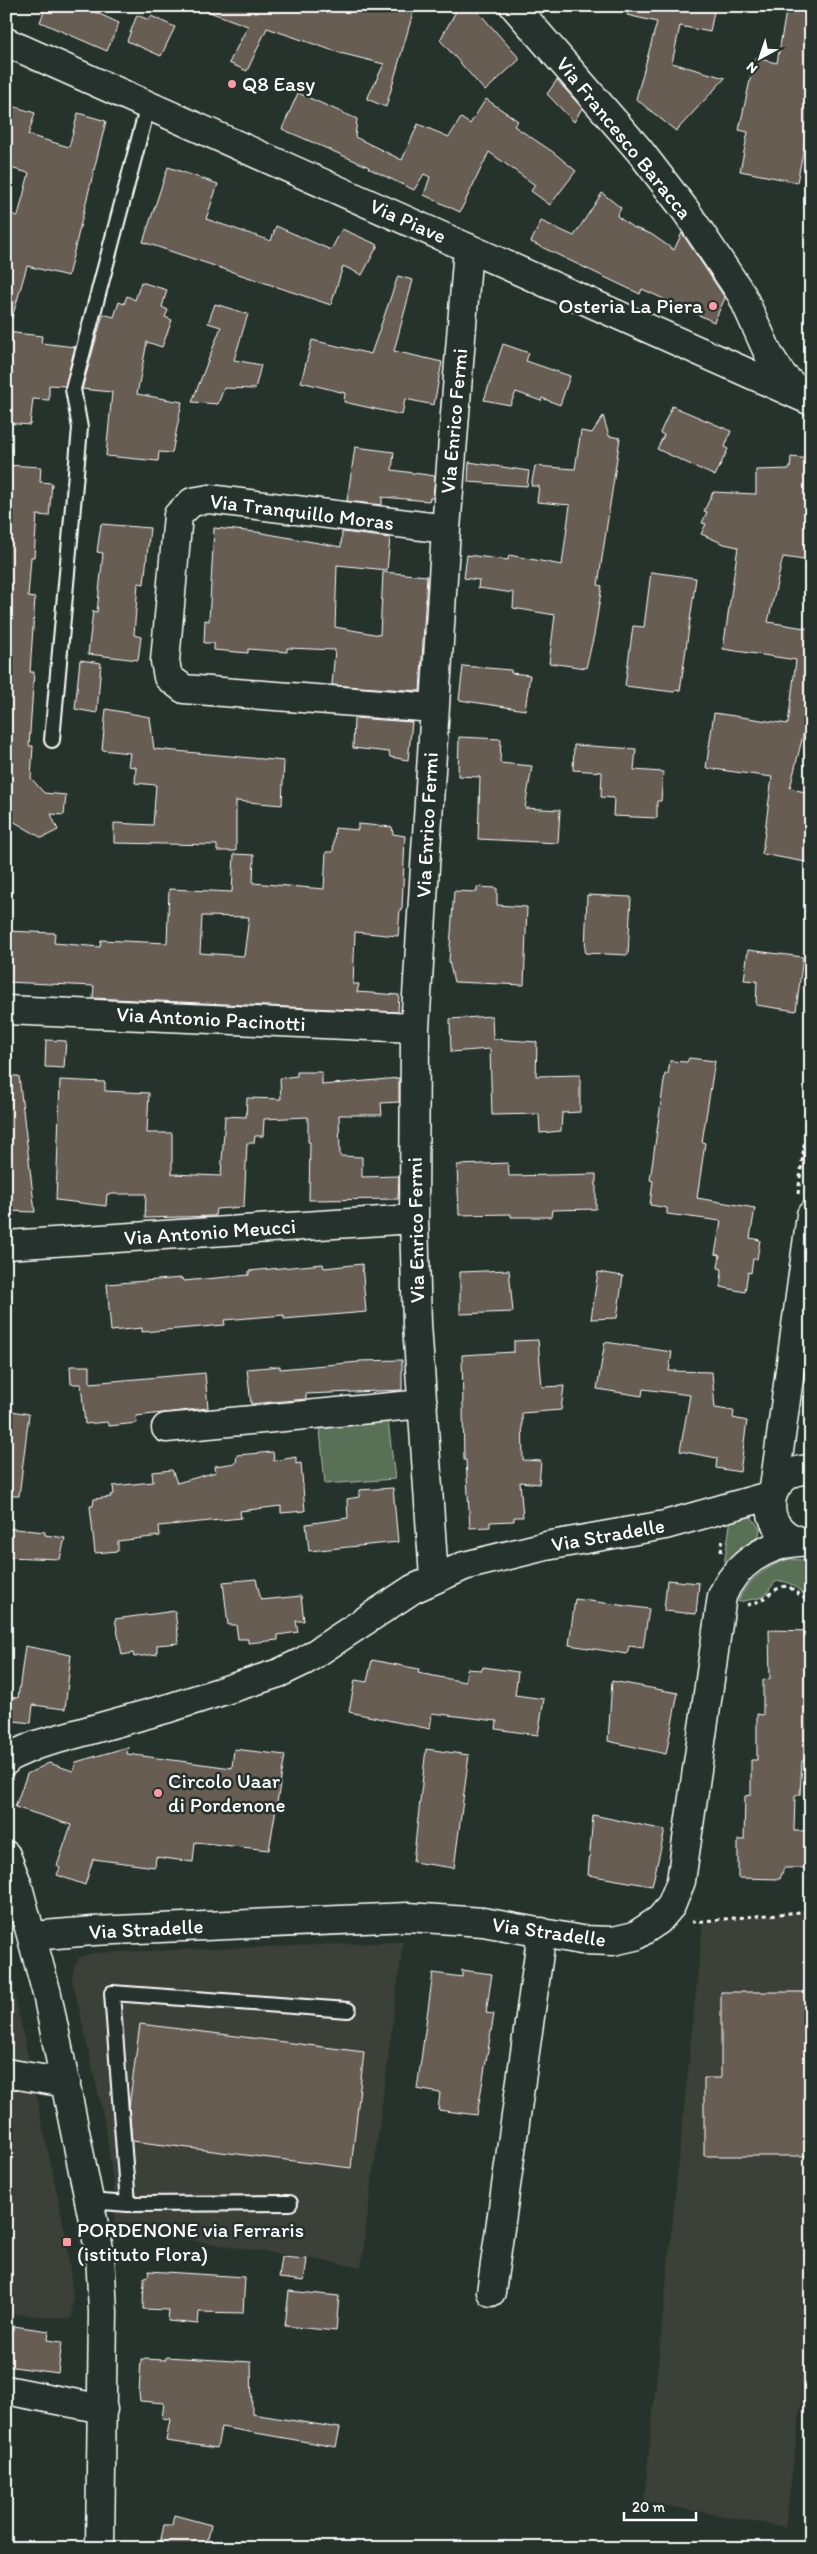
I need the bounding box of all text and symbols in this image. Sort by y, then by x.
north arrow [734,32,784,82]
street label: Via Francesco Baracca [551,51,698,224]
text: N [743,58,761,77]
place label: Q8 Easy [242,71,315,96]
marker: Q8 Easy [226,78,238,90]
street label: Via Piave [366,193,450,248]
place label: Osteria La Piera [558,293,703,318]
marker: Osteria La Piera [707,300,719,312]
street label: Via Enrico Fermi [435,347,472,495]
street label: Via Tranquillo Moras [209,488,396,535]
street label: Via Enrico Fermi [410,751,443,899]
street label: Via Antonio Pacinotti [116,1001,306,1036]
street label: Via Enrico Fermi [402,1157,429,1303]
street label: Via Antonio Meucci [123,1213,297,1250]
street label: Via Stradelle [549,1512,667,1557]
place label: Circolo Uaar di Pordenone [168,1768,286,1817]
marker: Circolo Uaar di Pordenone [152,1787,164,1799]
street label: Via Stradelle [491,1911,608,1952]
street label: Via Stradelle [88,1913,204,1944]
place label: PORDENONE via Ferraris (istituto Flora) [77,2217,304,2266]
marker: PORDENONE via Ferraris (istituto Flora) [61,2236,73,2248]
scale bar [624,2489,697,2521]
text: 20 m [632,2498,666,2516]

